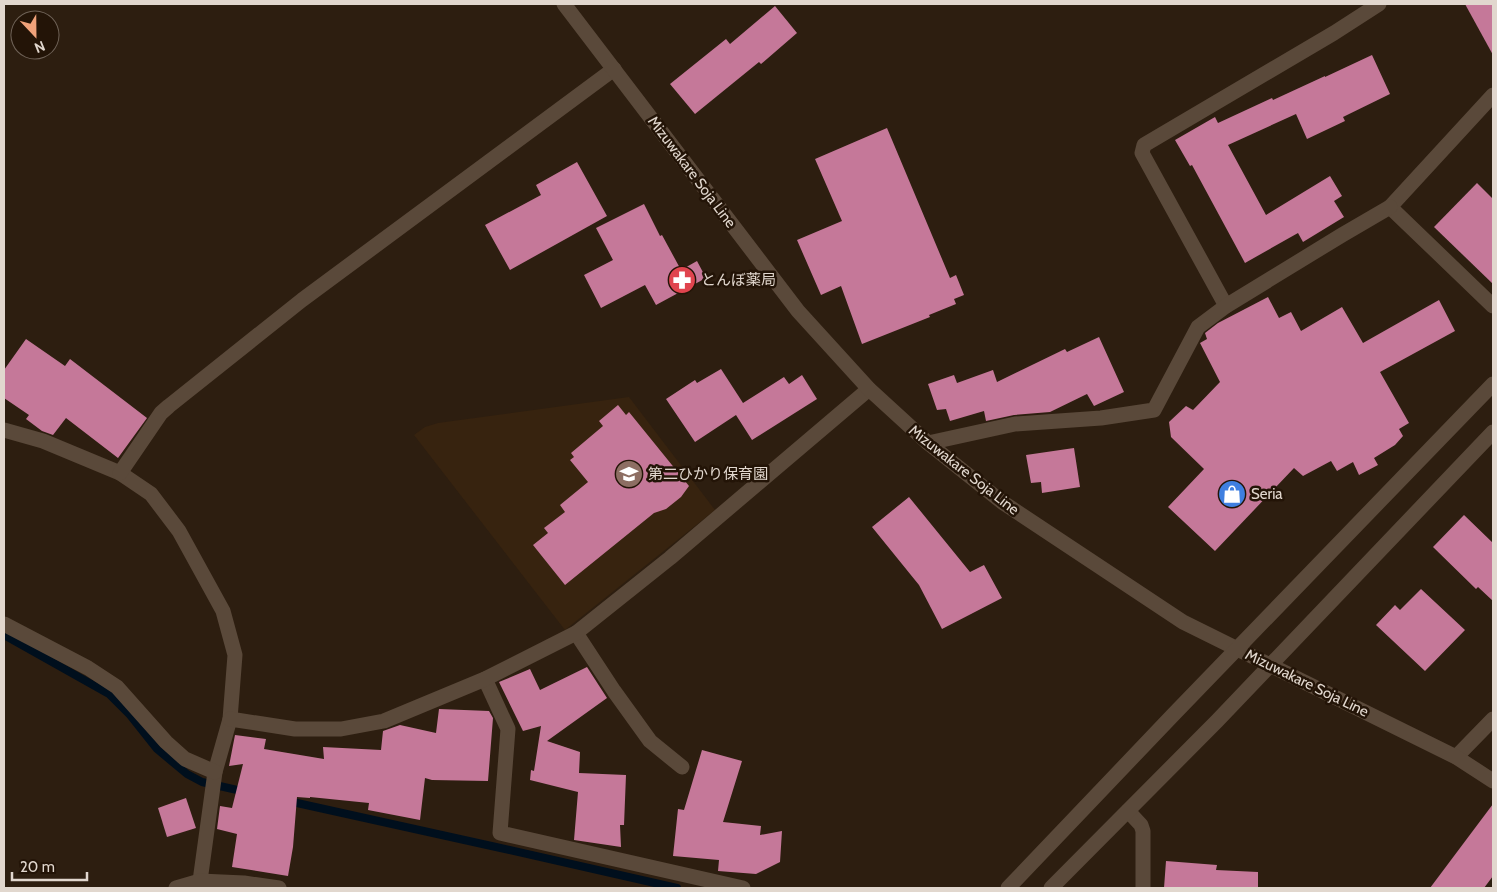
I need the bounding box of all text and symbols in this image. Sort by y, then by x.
north arrow [10,10,60,60]
text: N [32,37,48,57]
street label: Mizuwakare Soja Line [644,113,740,232]
pharmacy icon: とんぼ薬局 [667,265,697,295]
place label: とんぼ薬局 [701,271,776,289]
street label: Mizuwakare Soja Line [905,421,1023,519]
school or university icon: 第二ひかり保育園 [614,459,644,489]
place label: 第二ひかり保育園 [648,465,768,483]
shop icon: Seria [1217,479,1247,509]
place label: Seria [1251,485,1283,503]
street label: Mizuwakare Soja Line [1242,645,1372,721]
scale bar [12,850,88,882]
text: 20 m [20,858,55,876]

